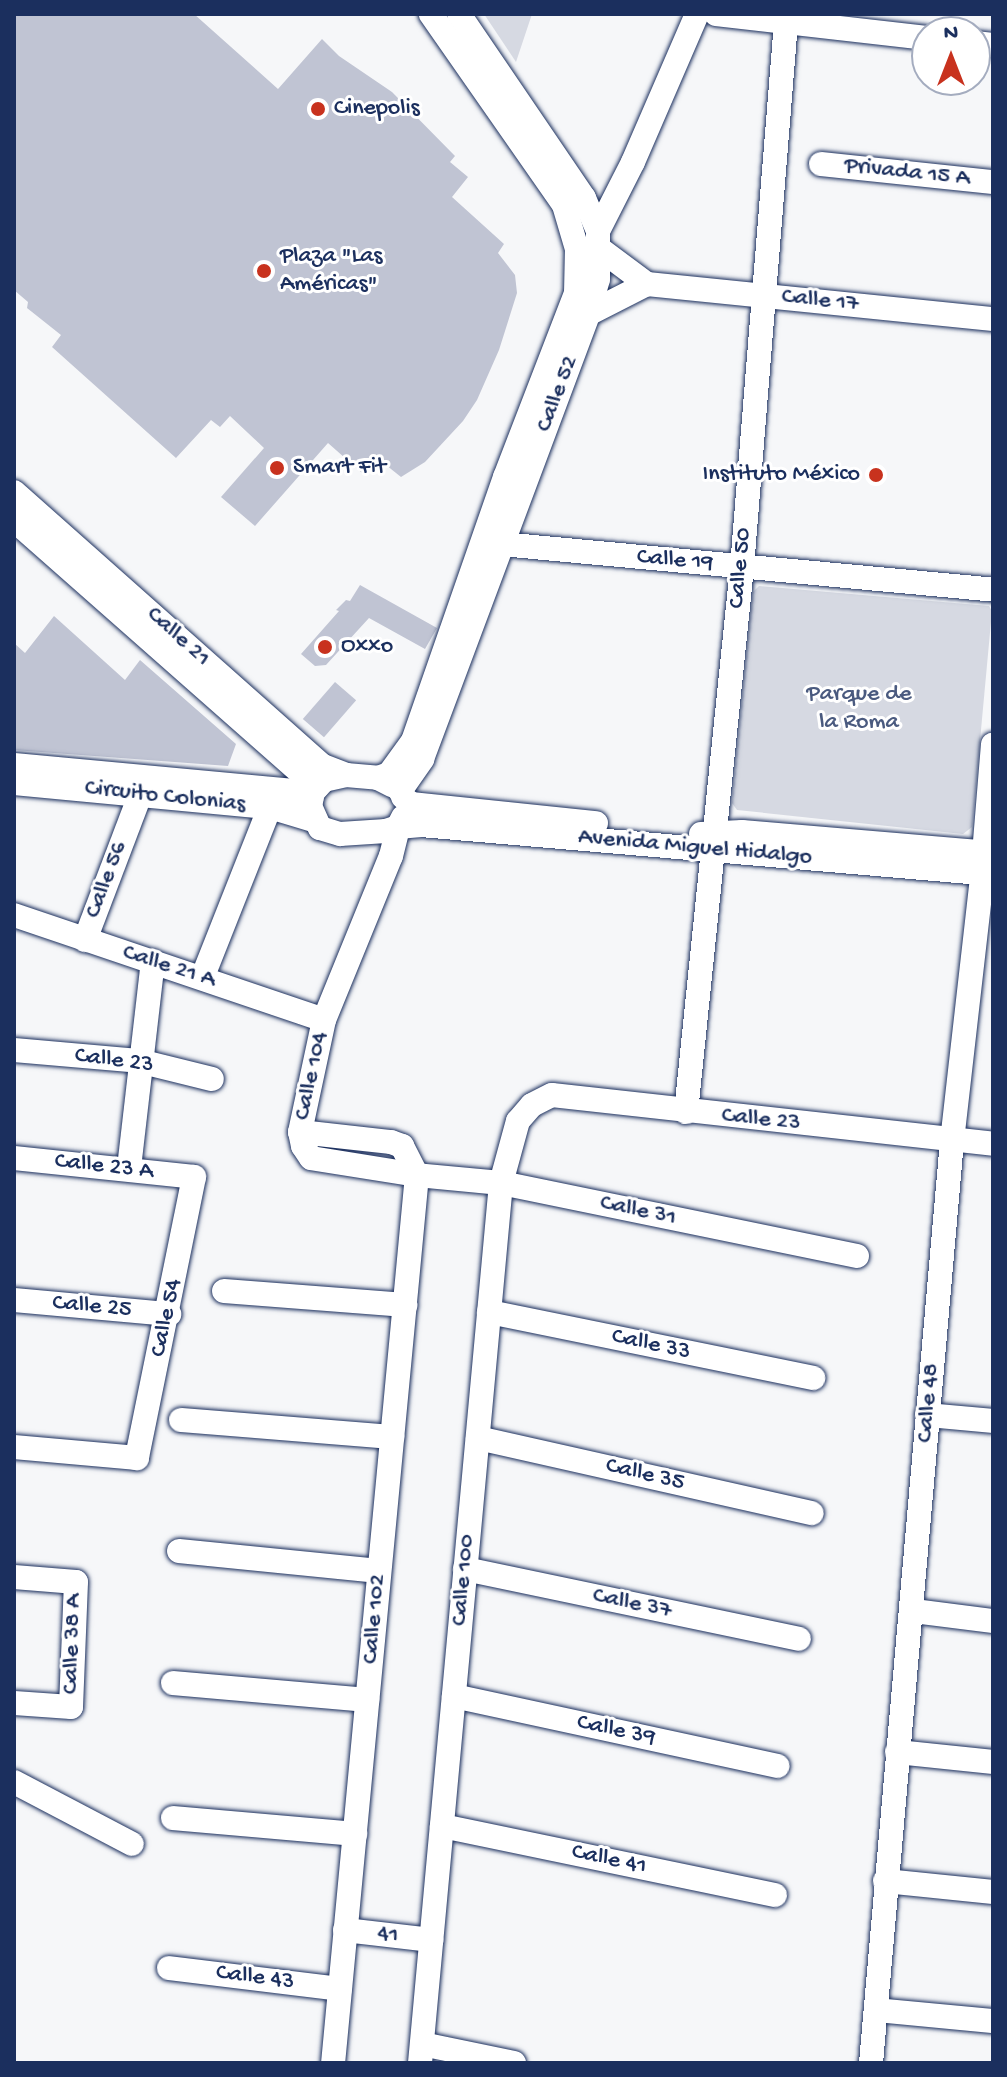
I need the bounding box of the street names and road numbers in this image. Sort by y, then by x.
street label: Privada 15 A [843,152,971,194]
street label: Calle 17 [780,283,860,319]
street label: Calle 52 [530,352,586,436]
street label: Calle 50 [723,526,759,610]
street label: Calle 19 [636,543,714,579]
street label: Calle 21 [140,601,216,673]
street label: Circuito Colonias [83,774,247,820]
street label: Avenida Miguel Hidalgo [577,823,813,873]
street label: Calle 56 [79,838,135,922]
street label: Calle 21 A [119,938,219,996]
street label: Calle 104 [289,1029,335,1123]
street label: Calle 23 [73,1042,155,1080]
street label: Calle 23 [720,1102,802,1138]
street label: Calle 23 A [53,1148,155,1186]
street label: Calle 31 [597,1189,679,1233]
street label: Calle 54 [145,1276,189,1360]
street label: Calle 25 [51,1289,133,1325]
street label: Calle 33 [609,1323,693,1367]
street label: Calle 48 [911,1362,947,1444]
street label: Calle 35 [603,1452,687,1498]
street label: Calle 100 [446,1533,482,1627]
street label: Calle 102 [357,1573,393,1665]
street label: Calle 37 [590,1582,674,1626]
street label: Calle 38 A [57,1593,89,1695]
street label: Calle 39 [574,1709,658,1753]
street label: Calle 41 [569,1838,649,1882]
street label: 41 [376,1919,400,1951]
street label: Calle 43 [214,1959,296,1997]

